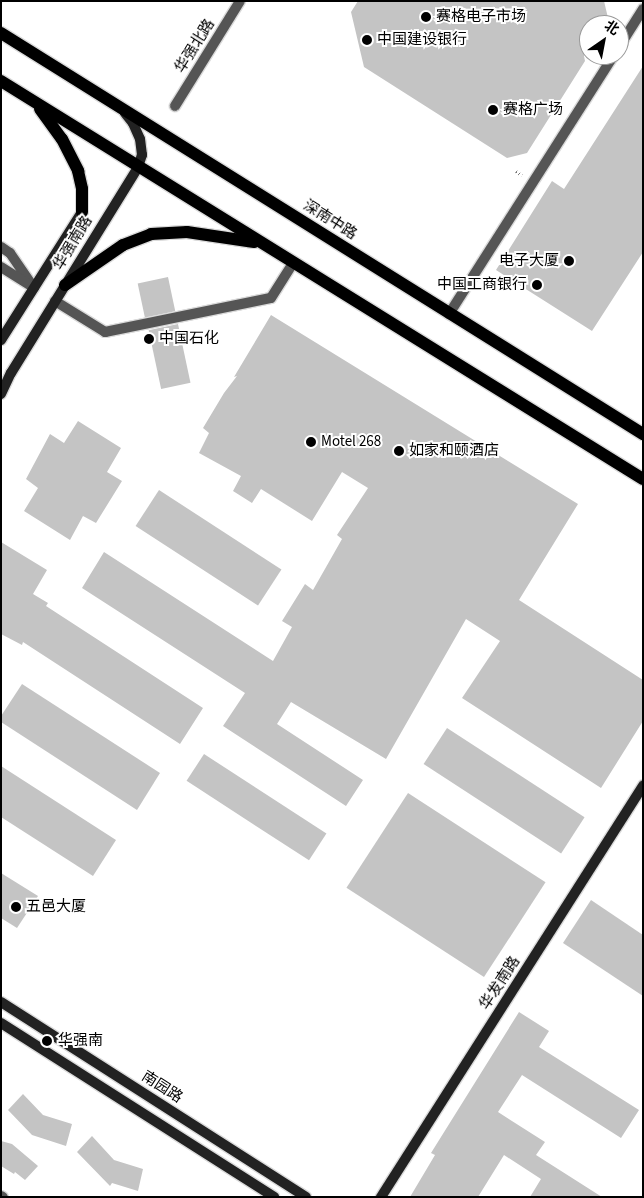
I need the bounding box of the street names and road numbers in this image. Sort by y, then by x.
street label: 华强北路 [171,16,219,76]
street label: 深南中路 [300,196,360,244]
street label: 华强南路 [50,213,96,273]
street label: 华发南路 [476,953,524,1013]
street label: 南园路 [138,1067,186,1107]

